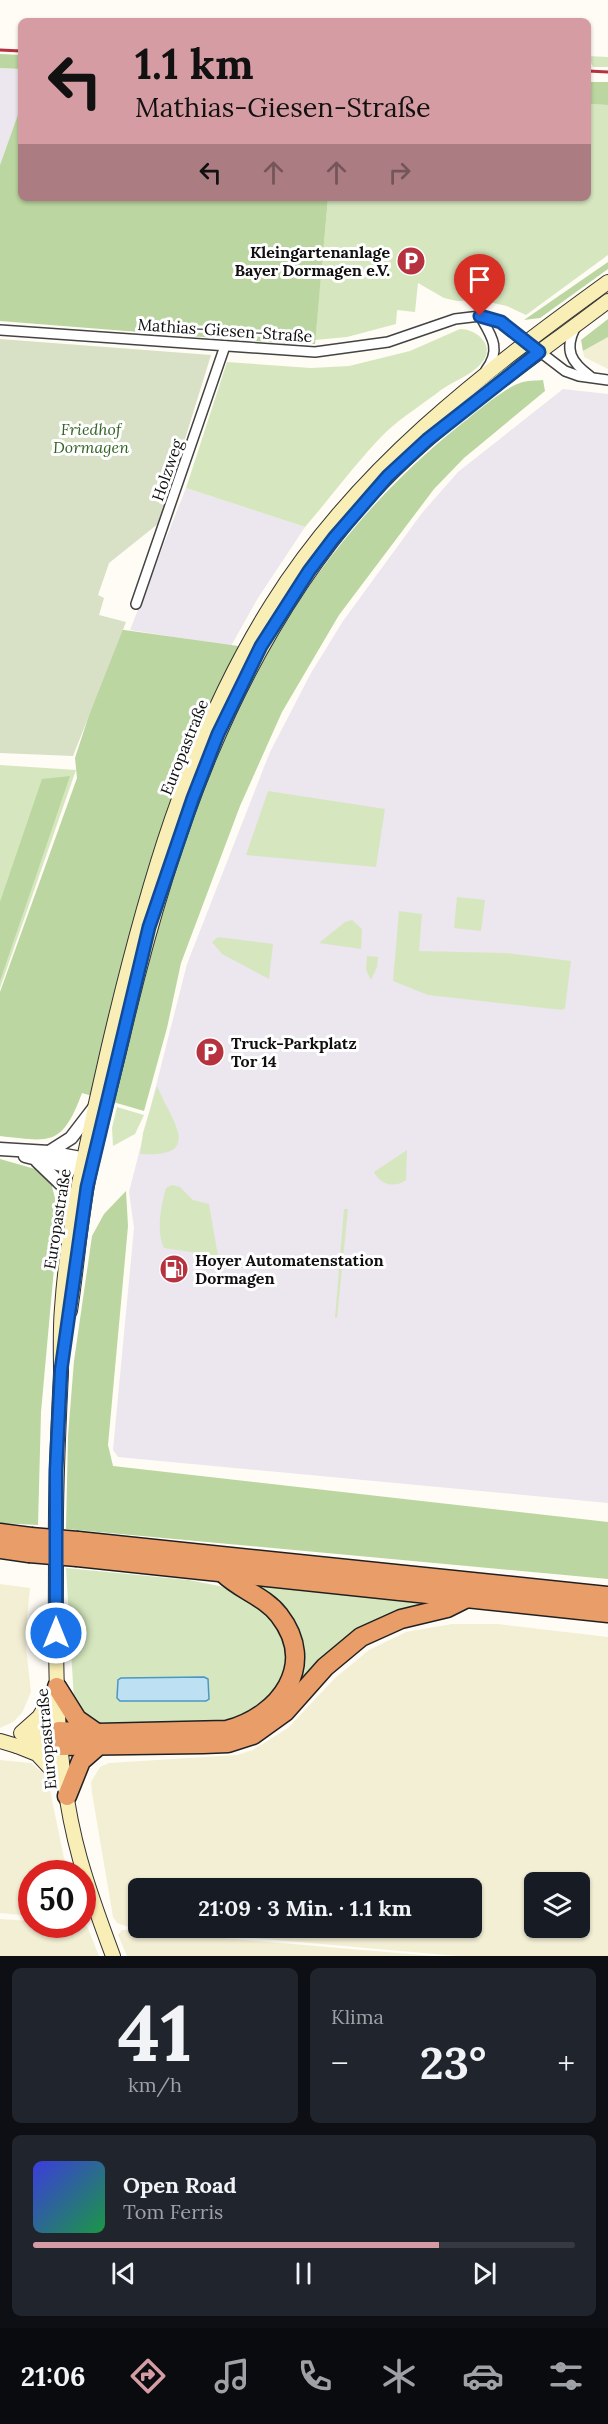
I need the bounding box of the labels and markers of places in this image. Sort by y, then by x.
place label: Kleingartenanlage Bayer Dormagen e.V. [234,242,390,280]
parking icon: Kleingartenanlage Bayer Dormagen e.V. [395,245,427,277]
pin [454,254,505,316]
place label: Truck-Parkplatz Tor 14 [231,1033,357,1071]
parking icon: Truck-Parkplatz Tor 14 [194,1036,226,1068]
place label: Hoyer Automatenstation Dormagen [195,1250,384,1288]
fuel station icon: Hoyer Automatenstation Dormagen [158,1253,190,1285]

